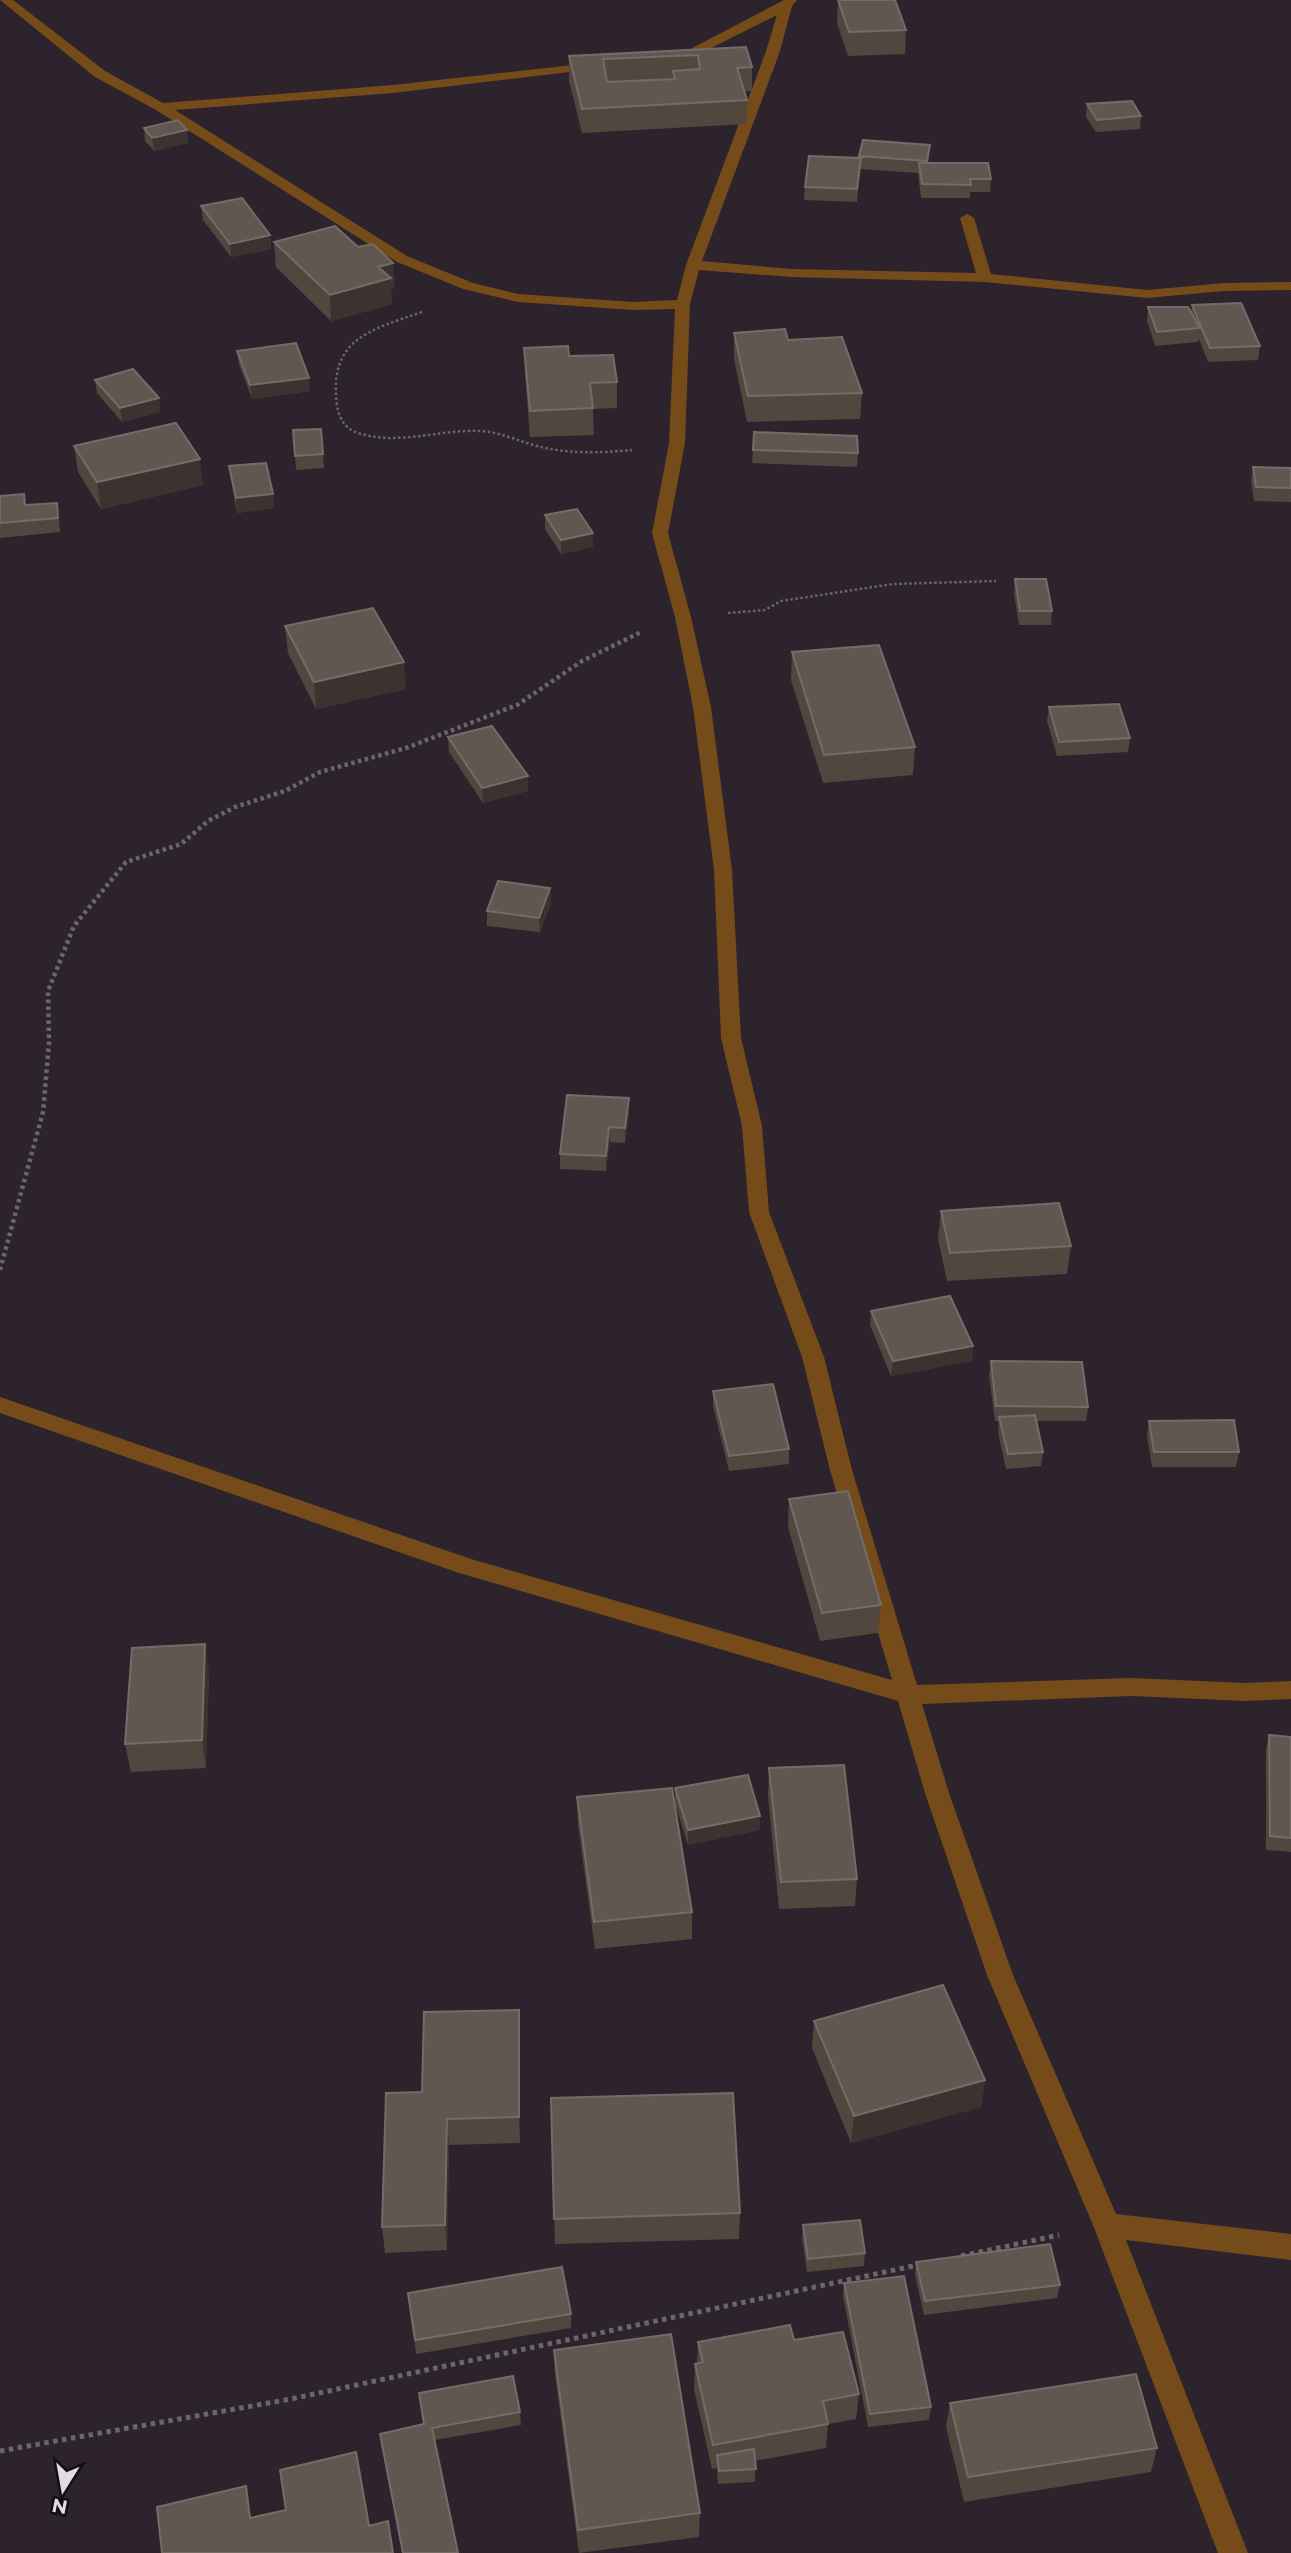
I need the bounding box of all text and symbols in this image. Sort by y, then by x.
north arrow [28,2455,98,2525]
text: N [50,2493,70,2519]

